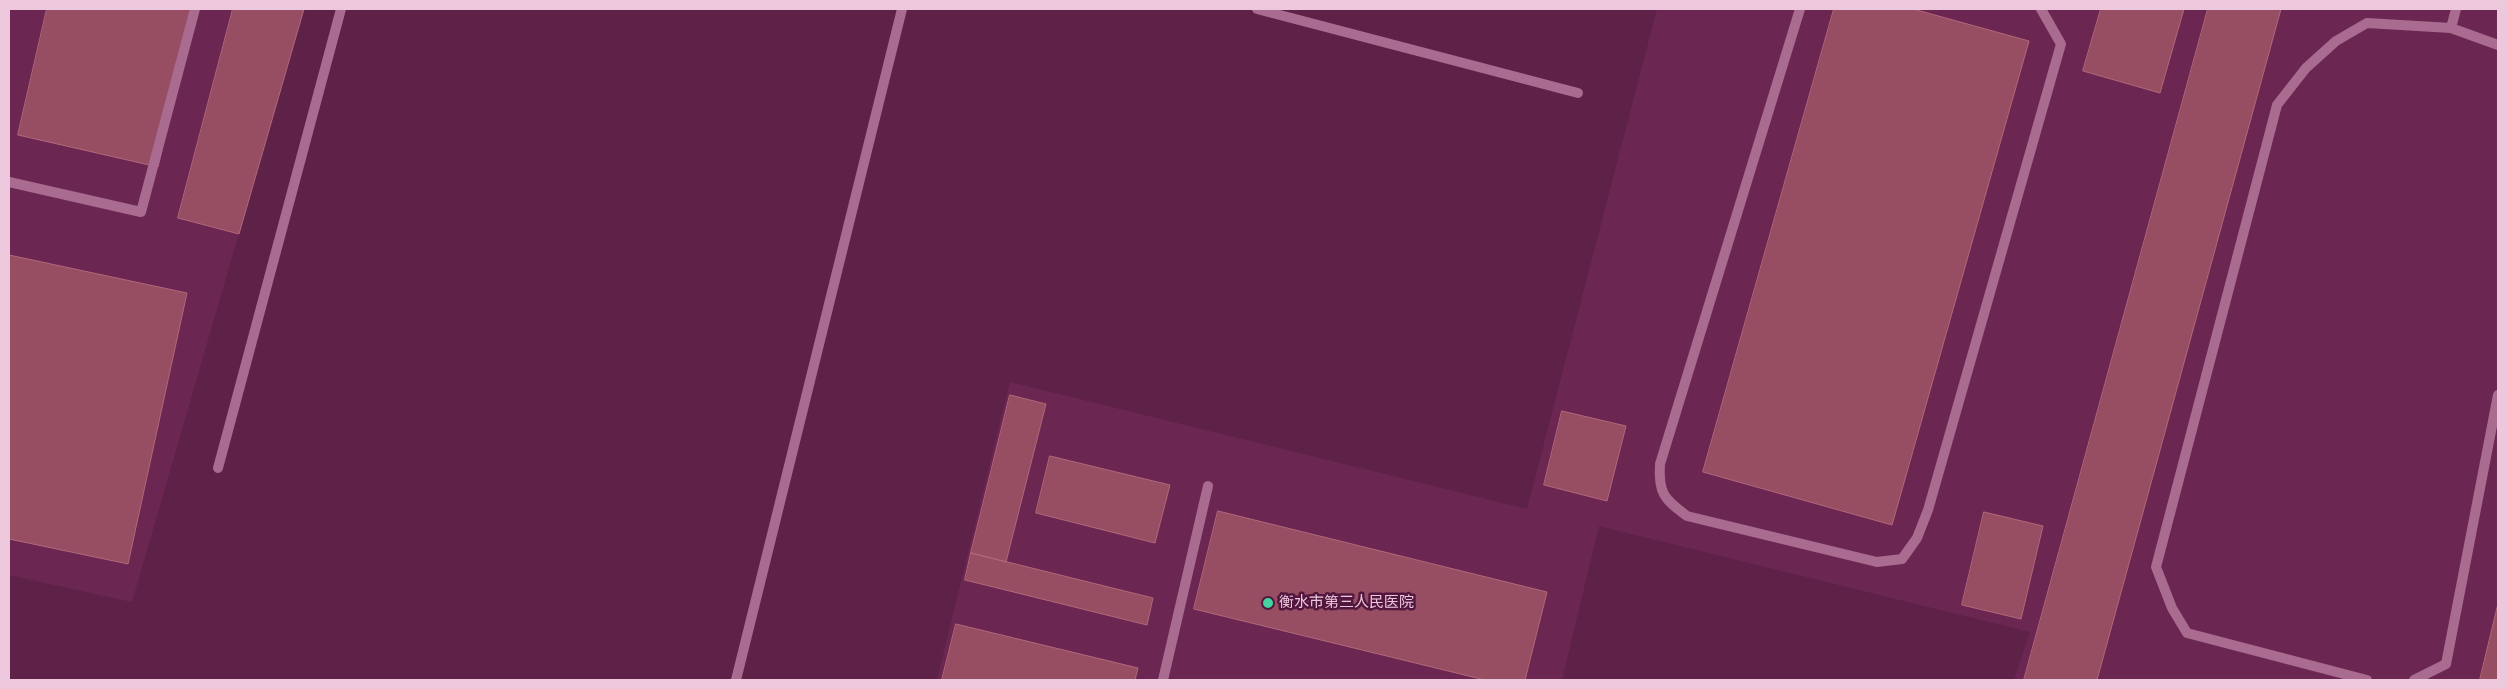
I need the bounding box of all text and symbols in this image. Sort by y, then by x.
place label: 衡水市第三人民医院 [1279,594,1414,612]
marker: 衡水市第三人民医院 [1261,596,1275,610]

